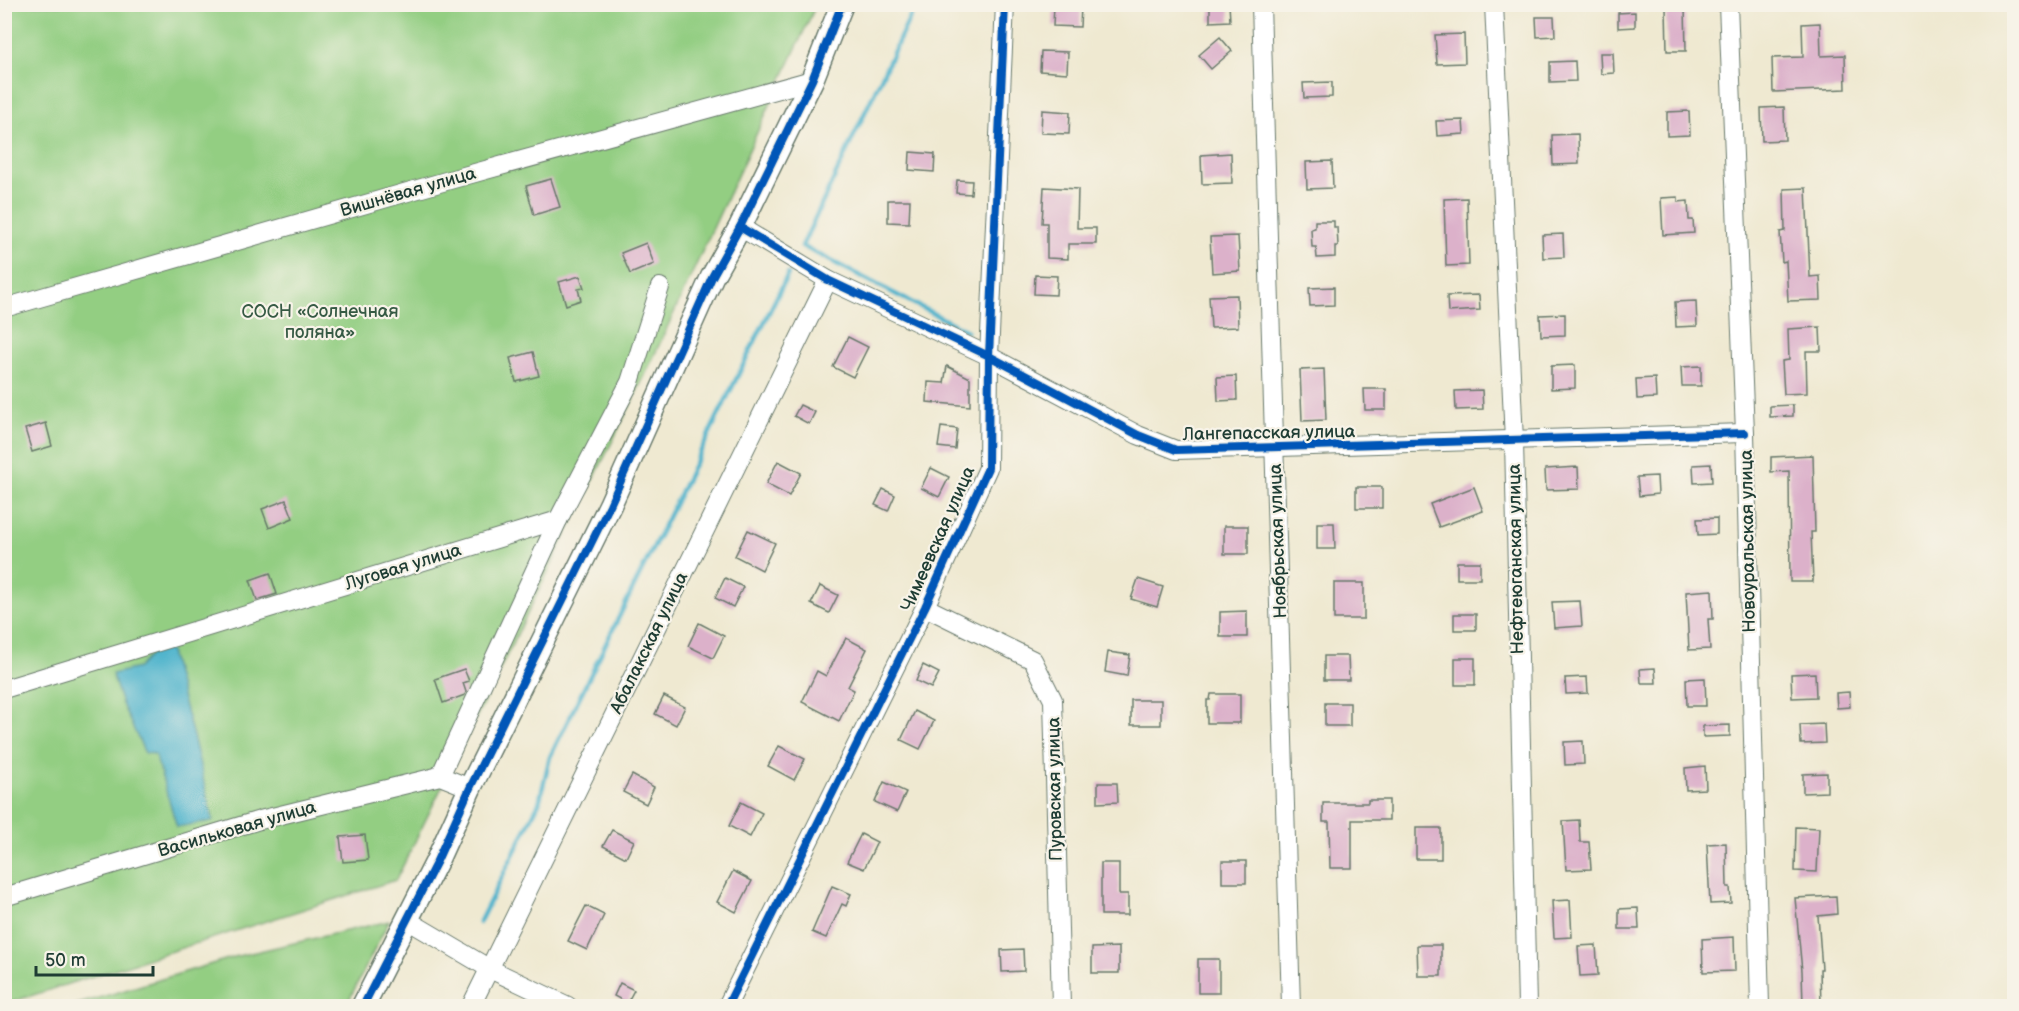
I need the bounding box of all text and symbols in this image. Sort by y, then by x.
street label: Вишнёвая улица [338,162,479,221]
park label: СОСН «Солнечная поляна» [242,301,399,343]
street label: Лангепасская улица [1182,421,1356,445]
street label: Новоуральская улица [1736,449,1760,633]
street label: Чимеевская улица [897,463,980,615]
street label: Ноябрьская улица [1265,463,1291,619]
street label: Нефтеюганская улица [1504,463,1528,655]
street label: Луговая улица [341,539,464,595]
street label: Абалакская улица [605,568,693,718]
street label: Пуровская улица [1043,716,1067,861]
street label: Васильковая улица [156,796,319,862]
scale bar [36,939,153,977]
text: 50 m [45,950,86,971]

